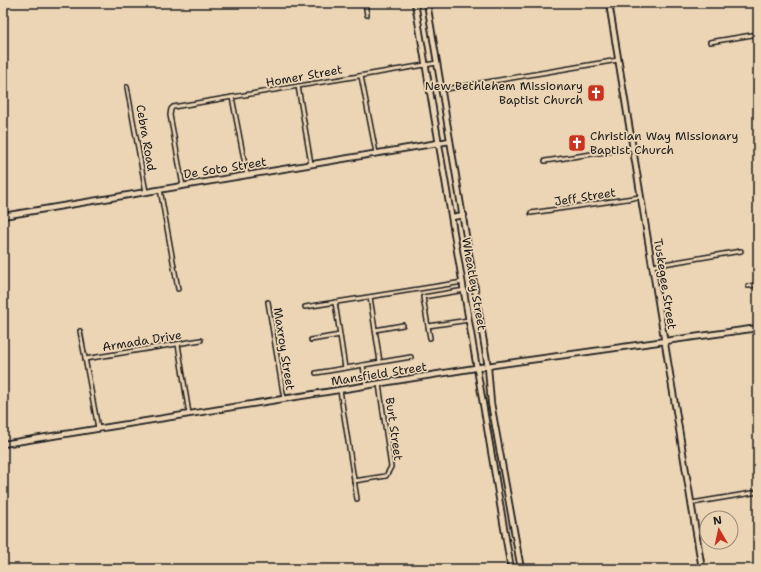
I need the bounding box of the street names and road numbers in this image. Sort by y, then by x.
street label: Homer Street [264,61,344,91]
street label: Cebra Road [132,103,160,173]
street label: De Soto Street [182,154,268,182]
street label: Jeff Street [553,184,617,210]
street label: Wheatley Street [458,236,490,332]
street label: Tuskegee Street [650,237,680,331]
street label: Maxroy Street [270,306,298,392]
street label: Armada Drive [101,327,183,355]
street label: Mansfield Street [330,359,428,389]
street label: Burt Street [382,396,406,462]

